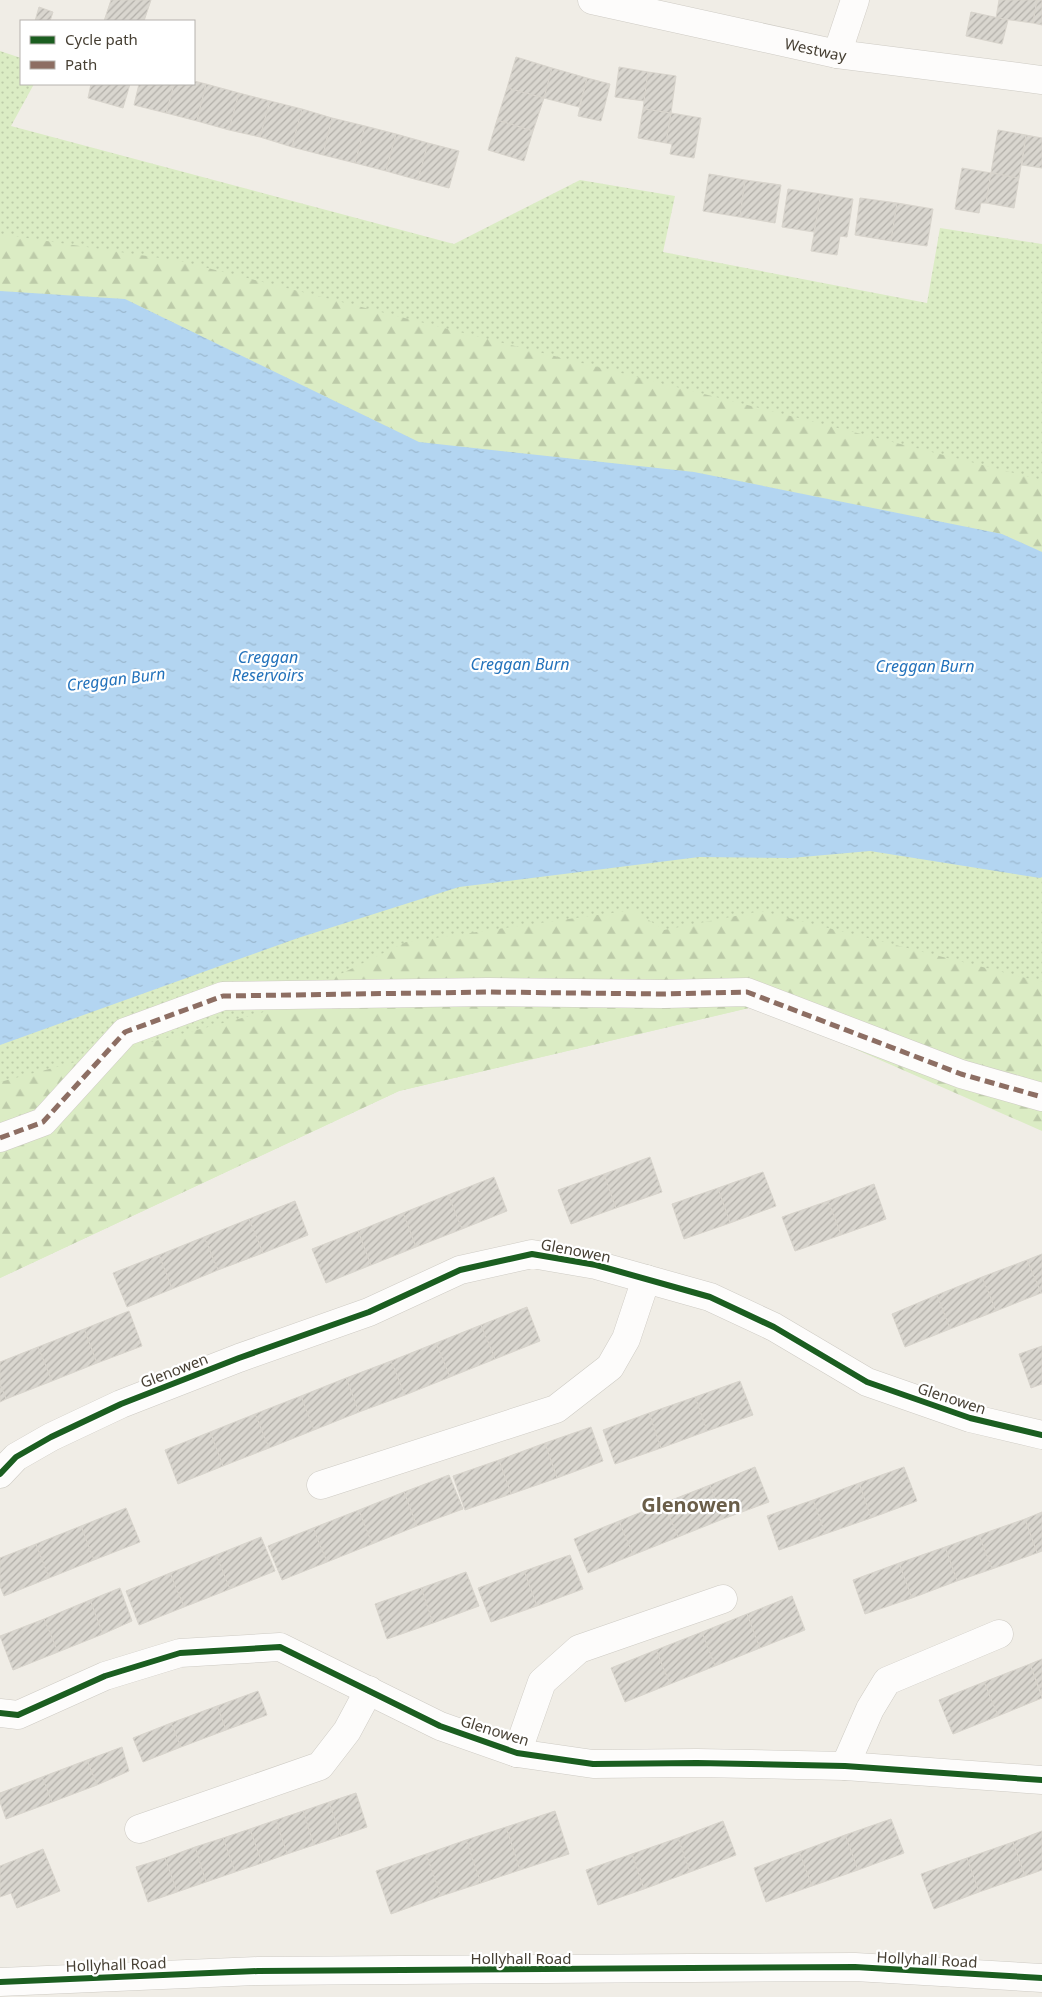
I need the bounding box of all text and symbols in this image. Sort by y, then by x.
legend [20,20,195,85]
text: Cycle path [65,29,138,49]
street label: Westway [783,33,848,65]
text: Path [65,54,97,74]
water label: Creggan Reservoirs [232,646,304,686]
water label: Creggan Burn [471,653,569,675]
water label: Creggan Burn [876,655,974,677]
water label: Creggan Burn [66,662,166,696]
street label: Glenowen [539,1233,613,1267]
street label: Glenowen [137,1348,211,1392]
street label: Glenowen [915,1378,989,1418]
district label: Glenowen [641,1491,741,1518]
street label: Glenowen [458,1710,532,1750]
street label: Hollyhall Road [876,1946,978,1972]
street label: Hollyhall Road [471,1948,571,1968]
street label: Hollyhall Road [65,1952,167,1976]

